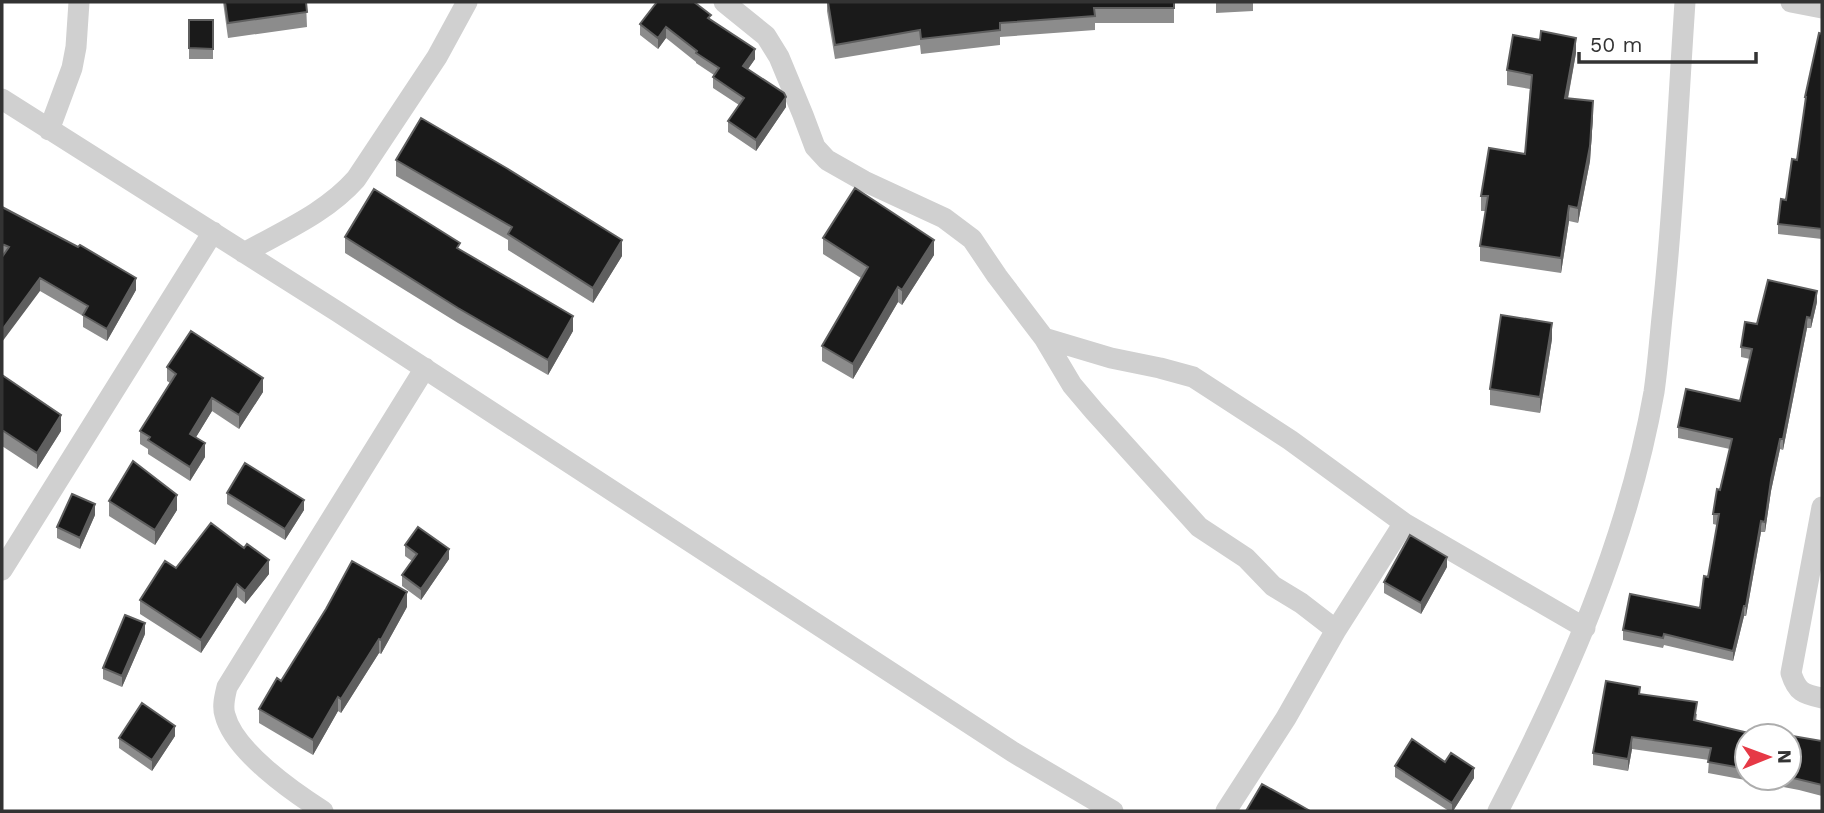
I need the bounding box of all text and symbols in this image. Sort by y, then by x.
scale bar [1579,21,1756,65]
text: 50 m [1590,32,1642,57]
north arrow [1733,722,1803,792]
text: N [1773,749,1796,764]

